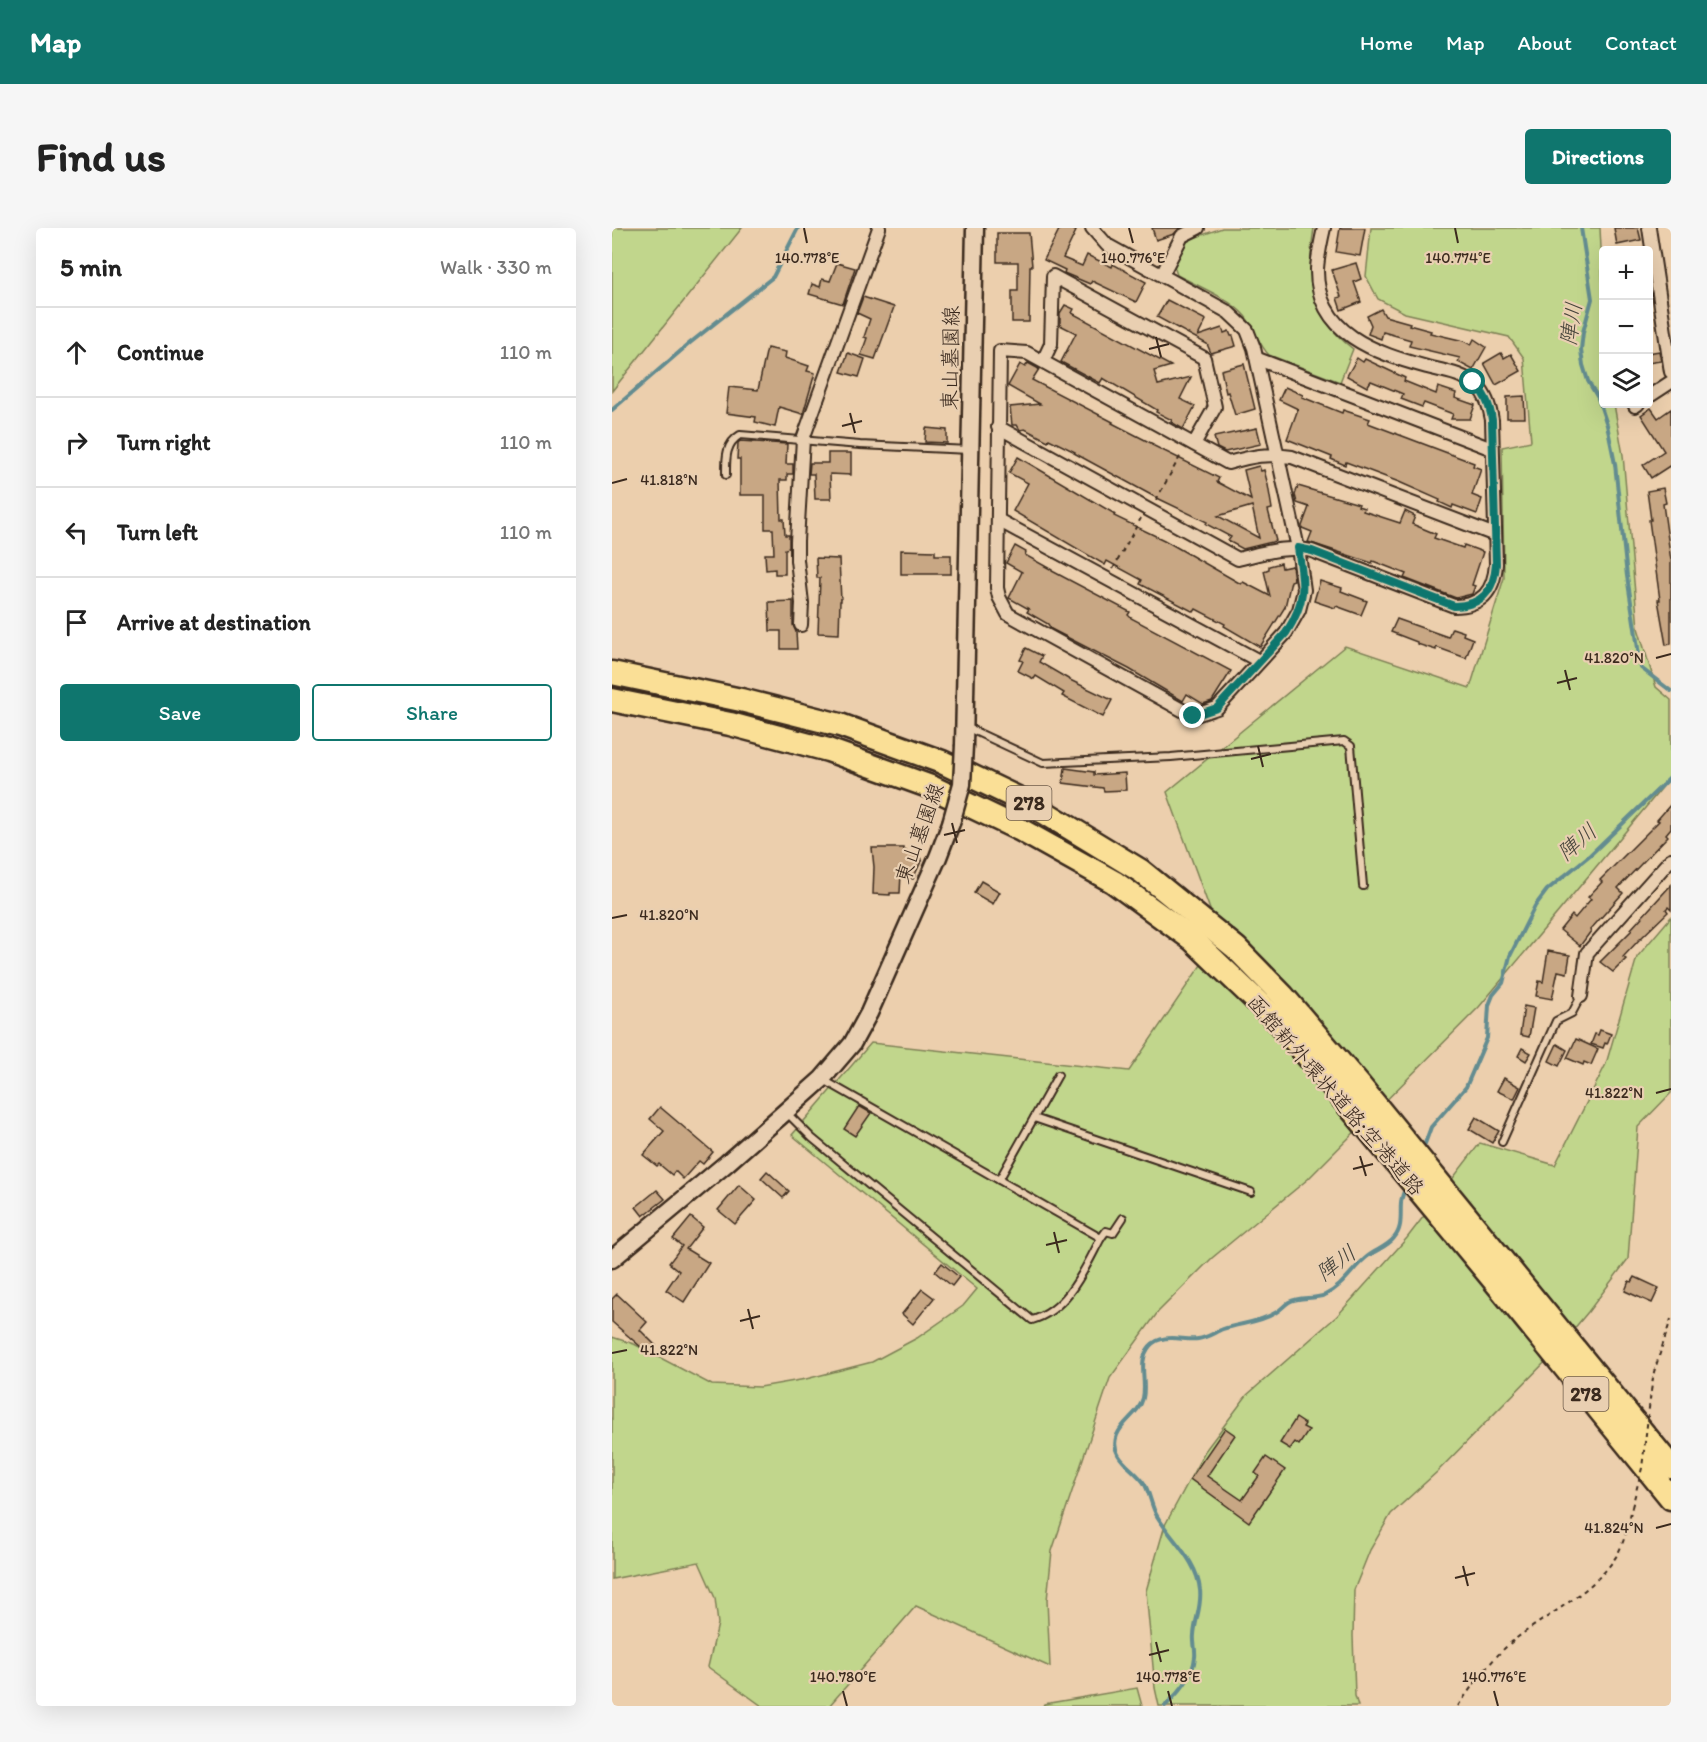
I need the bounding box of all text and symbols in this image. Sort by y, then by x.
text: Map [30,25,81,59]
text: Home [1360,30,1413,55]
text: Map [1446,30,1485,55]
text: About [1518,30,1572,55]
text: Contact [1605,30,1677,55]
button: Directions [1525,129,1671,184]
text: Find us [36,131,166,182]
map controls [1599,246,1653,408]
button: + [1599,246,1653,300]
text: 140.778°E [775,249,839,267]
text: 140.776°E [1101,249,1165,267]
text: 140.774°E [1425,249,1491,267]
text: 5 min [60,251,122,283]
text: Walk · 330 m [440,255,552,279]
water label: 陣川 [1555,300,1587,348]
button: − [1599,300,1653,354]
street label: 東山墓園線 [937,305,963,411]
icon: ahead [60,336,93,369]
text: Continue [117,339,204,366]
text: 110 m [500,340,552,364]
button: layers [1599,354,1653,408]
route start [1459,368,1485,394]
icon: right [60,426,93,459]
text: Turn right [117,429,211,456]
text: 110 m [500,430,552,454]
text: 41.818°N [640,471,698,489]
icon: left [60,516,93,549]
text: Turn left [117,519,198,546]
text: 110 m [500,520,552,544]
icon: arrive [60,606,93,639]
text: Arrive at destination [117,609,311,636]
text: 41.820°N [1584,649,1644,667]
button: Save [60,684,300,741]
button: Share [312,684,552,741]
route end [1179,702,1205,728]
street label: 東山墓園線 [889,779,949,887]
road number: 278 [1006,786,1052,820]
water label: 陣川 [1552,817,1602,867]
text: 41.820°N [639,906,699,924]
street label: 函館新外環状道路;空港道路 [1242,990,1430,1200]
text: 41.822°N [1585,1084,1643,1102]
water label: 陣川 [1310,1239,1362,1287]
text: 41.822°N [640,1341,698,1359]
road number: 278 [1564,1377,1608,1411]
text: 41.824°N [1584,1519,1644,1537]
text: 140.780°E [810,1668,876,1686]
text: 140.778°E [1136,1668,1200,1686]
text: 140.776°E [1462,1668,1526,1686]

